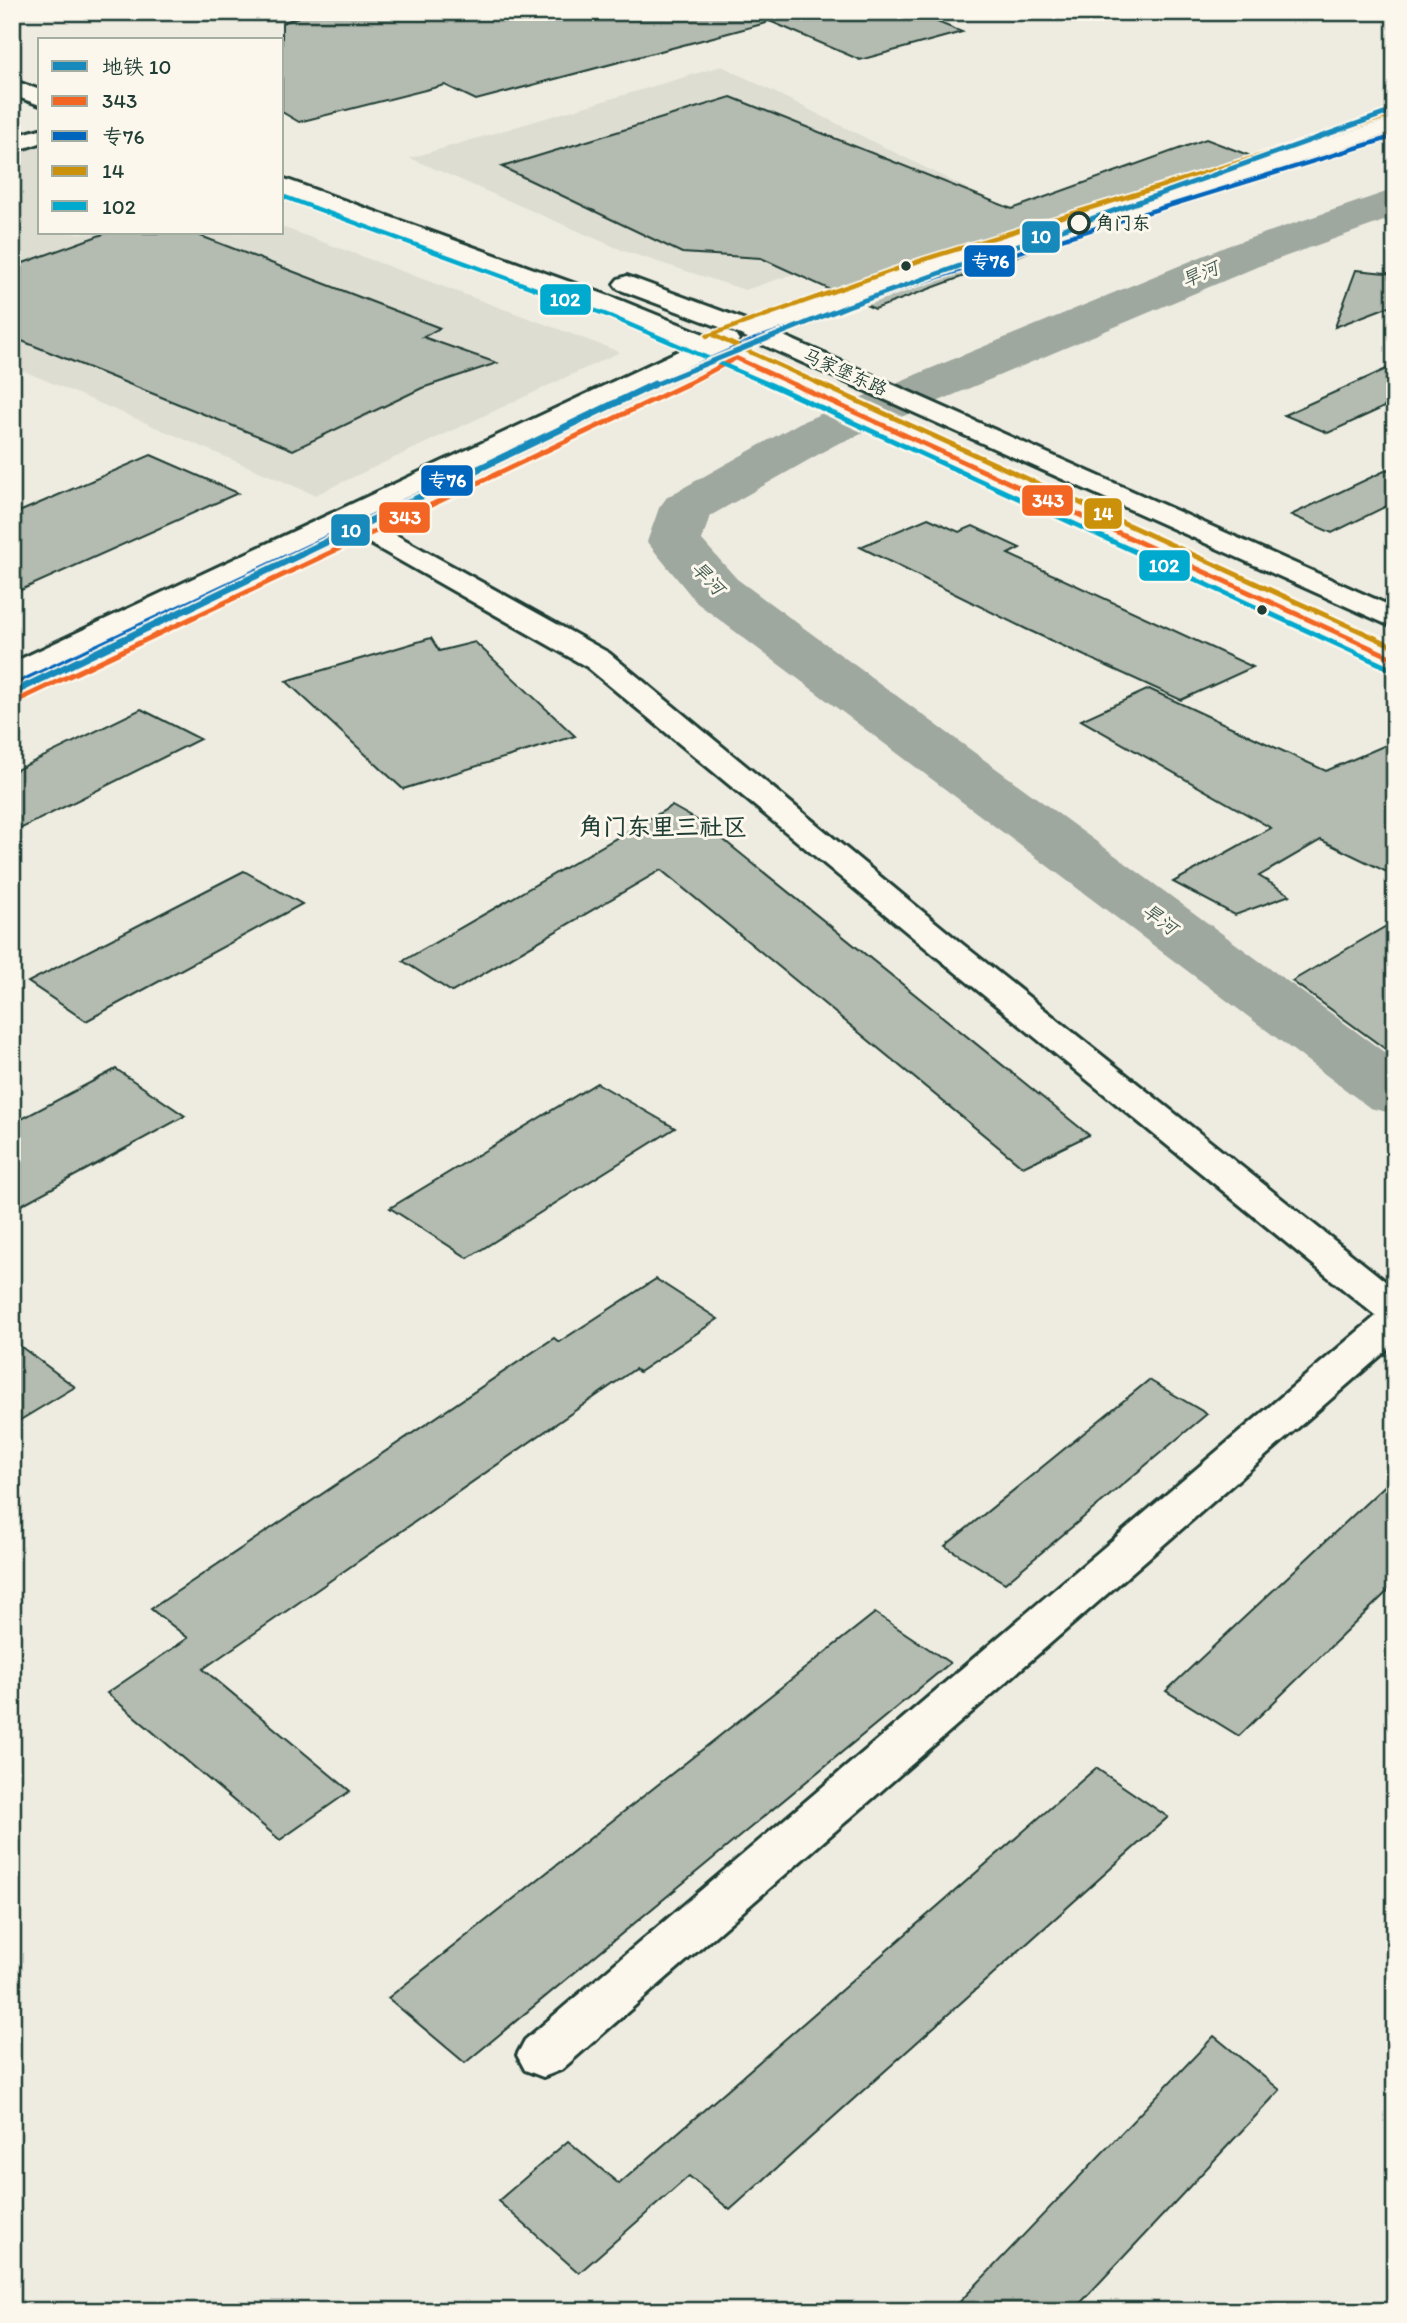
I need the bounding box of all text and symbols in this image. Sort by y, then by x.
legend [38,38,284,234]
text: 地铁 10 [102,54,171,79]
text: 343 [102,88,138,113]
text: 专76 [102,124,145,149]
text: 14 [102,158,125,183]
text: 102 [102,194,136,219]
marker: 角门东 [1068,212,1090,234]
place label: 角门东 [1096,212,1150,234]
line badge: 10 [1021,220,1061,254]
text: 10 [1031,225,1052,248]
line badge: 专76 [963,244,1016,278]
text: 专76 [971,250,1009,273]
water label: 旱河 [1178,255,1225,292]
unlabelled marker [899,259,913,273]
line badge: 102 [539,283,592,316]
text: 102 [550,288,580,311]
street label: 马家堡东路 [799,344,891,400]
line badge: 专76 [420,464,474,497]
text: 专76 [428,469,466,492]
line badge: 343 [1021,484,1074,517]
text: 343 [1032,489,1064,512]
line badge: 14 [1083,497,1123,530]
line badge: 343 [378,501,431,534]
text: 14 [1093,502,1114,525]
text: 343 [389,506,421,529]
line badge: 10 [330,513,371,547]
text: 10 [341,519,362,542]
line badge: 102 [1138,549,1191,582]
text: 102 [1149,554,1179,577]
water label: 旱河 [687,556,732,602]
unlabelled marker [1255,603,1269,617]
district label: 角门东里三社区 [579,812,747,841]
water label: 旱河 [1138,898,1184,941]

